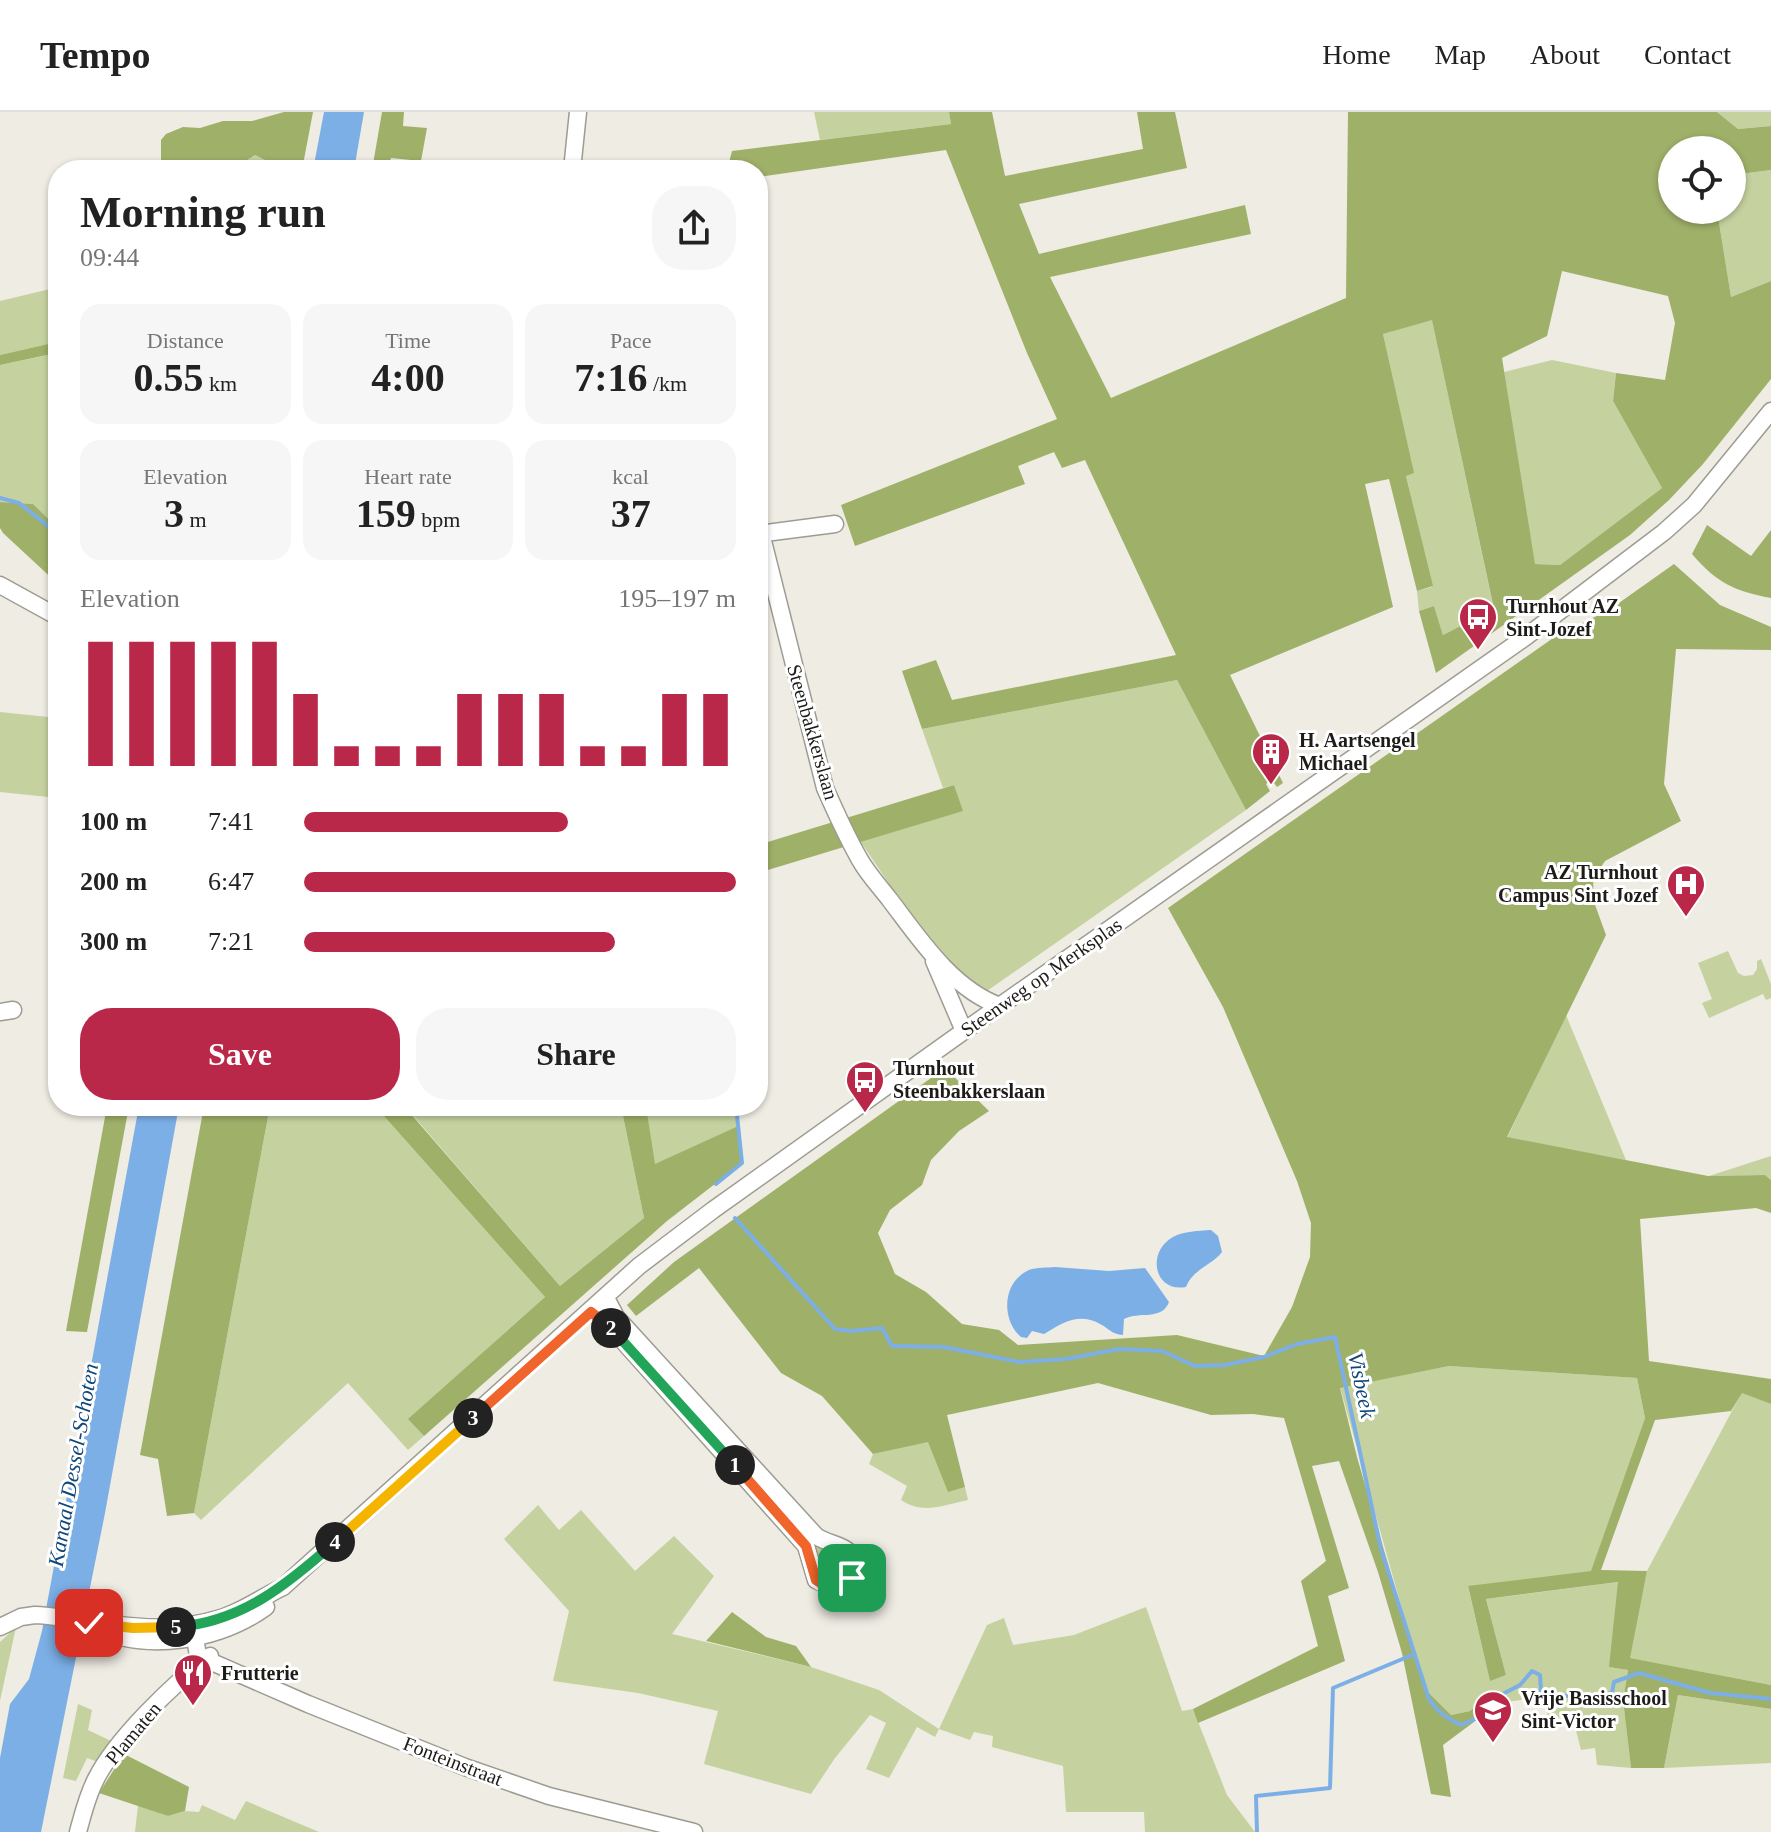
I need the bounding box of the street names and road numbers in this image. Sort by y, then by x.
street label: Steenbakkerslaan [783,662,843,802]
street label: Steenweg op Merksplas [956,913,1126,1042]
street label: Plamaten [101,1697,165,1769]
street label: Fonteinstraat [400,1732,506,1790]

